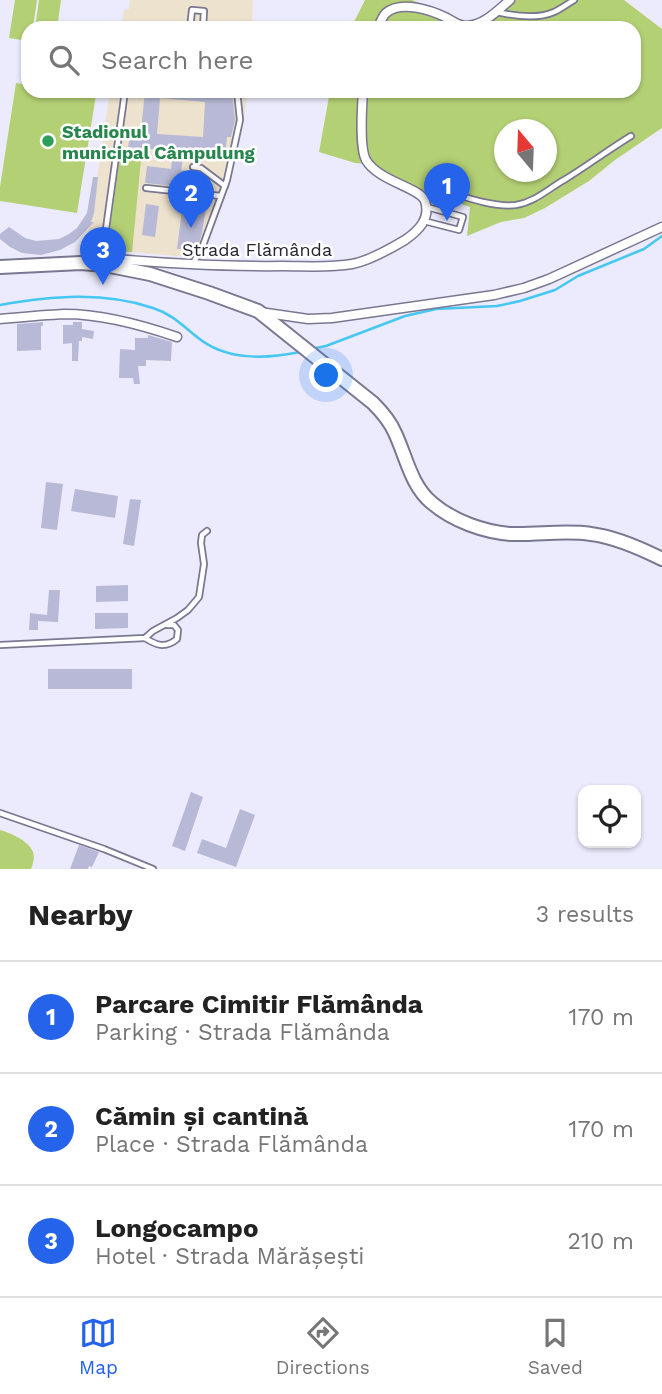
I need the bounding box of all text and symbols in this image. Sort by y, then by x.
search box [21,21,641,98]
icon: search [45,41,83,79]
text: Search here [101,45,253,75]
north arrow [494,119,557,182]
place label: Stadionul municipal Câmpulung [62,121,256,163]
marker: Stadionul municipal Câmpulung [40,133,56,149]
pin: 1 [424,163,470,221]
pin: 2 [168,170,214,228]
pin: 3 [80,227,126,285]
street label: Strada Flămânda [182,239,332,260]
your location [309,358,343,392]
map controls [578,785,641,848]
button: locate [578,785,641,848]
text: Nearby [28,897,133,932]
text: 3 results [536,901,634,928]
text: Parcare Cimitir Flămânda [95,989,423,1019]
text: 1 [46,1004,56,1031]
text: 170 m [569,1004,634,1031]
text: Parking · Strada Flămânda [95,1019,390,1046]
text: Cămin și cantină [95,1101,308,1131]
text: 2 [44,1116,58,1143]
text: 170 m [569,1116,634,1143]
text: Place · Strada Flămânda [95,1131,368,1158]
text: Longocampo [95,1213,258,1243]
text: 3 [44,1228,58,1255]
text: 210 m [568,1228,634,1255]
text: Hotel · Strada Mărășești [95,1243,364,1270]
tab: Map [79,1314,118,1379]
tab: Directions [276,1314,370,1379]
tab: Saved [528,1314,583,1379]

